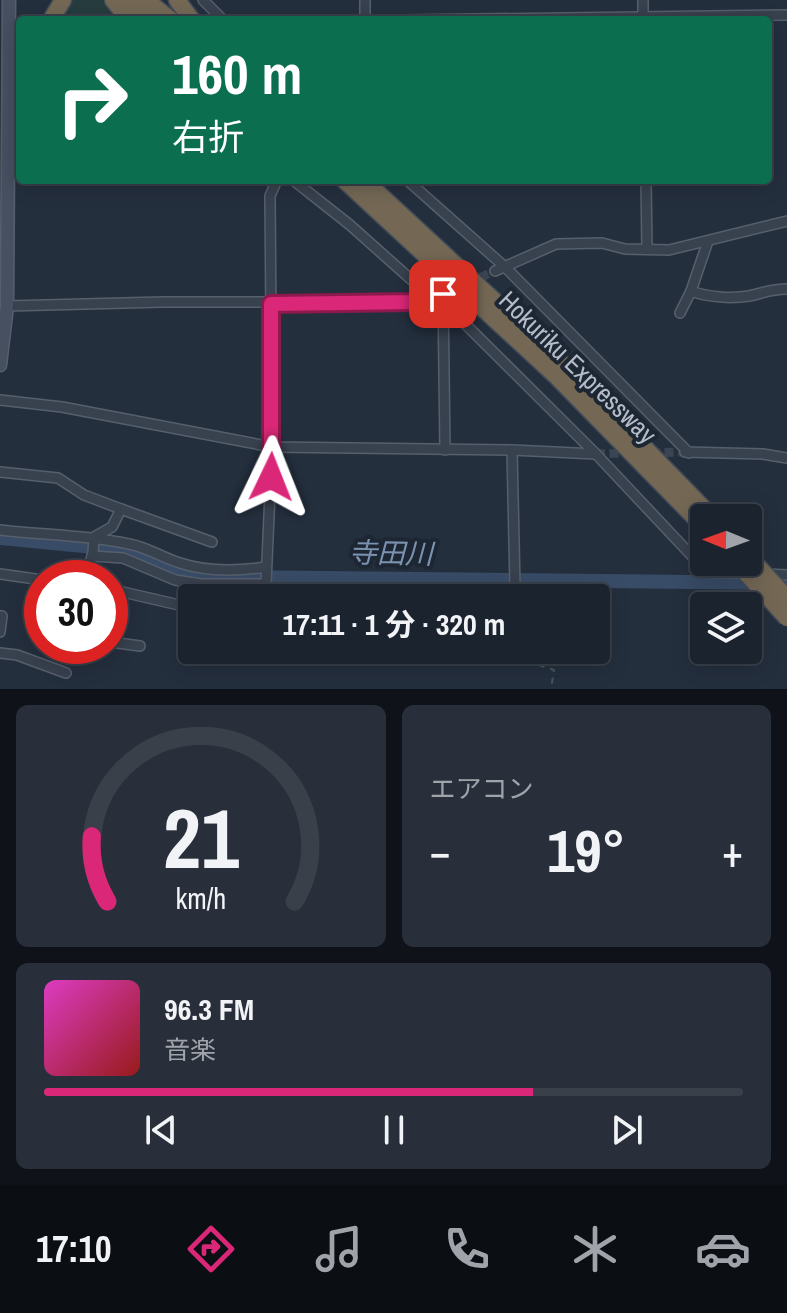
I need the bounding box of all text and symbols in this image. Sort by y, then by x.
text: 160 m [172,36,302,111]
icon: right [40,48,144,152]
text: 右折 [172,113,244,161]
pin [409,260,477,328]
icon: arrive [421,272,465,316]
street label: Hokuriku Expressway [492,283,665,451]
position arrow [229,435,313,519]
north arrow [690,504,762,576]
map controls [690,504,762,664]
water label: 寺田川 [349,533,436,573]
speed limit sign: 30 [24,560,128,664]
button: layers [690,592,762,664]
text: 17:11 · 1 分 · 320 m [283,604,505,644]
text: エアコン [430,771,534,806]
text: 21 [163,782,239,894]
text: 19° [547,810,626,891]
text: − [430,821,451,881]
text: + [722,821,743,881]
text: km/h [175,879,226,918]
text: 96.3 FM [164,989,254,1029]
text: 音楽 [164,1032,216,1067]
icon: previous [139,1108,183,1152]
icon: pause [372,1108,416,1152]
icon: next [605,1108,649,1152]
icon: directions [183,1221,239,1277]
icon: music [311,1221,367,1277]
icon: phone [439,1221,495,1277]
icon: climate [567,1221,623,1277]
icon: car [695,1221,751,1277]
text: 17:10 [36,1225,111,1273]

